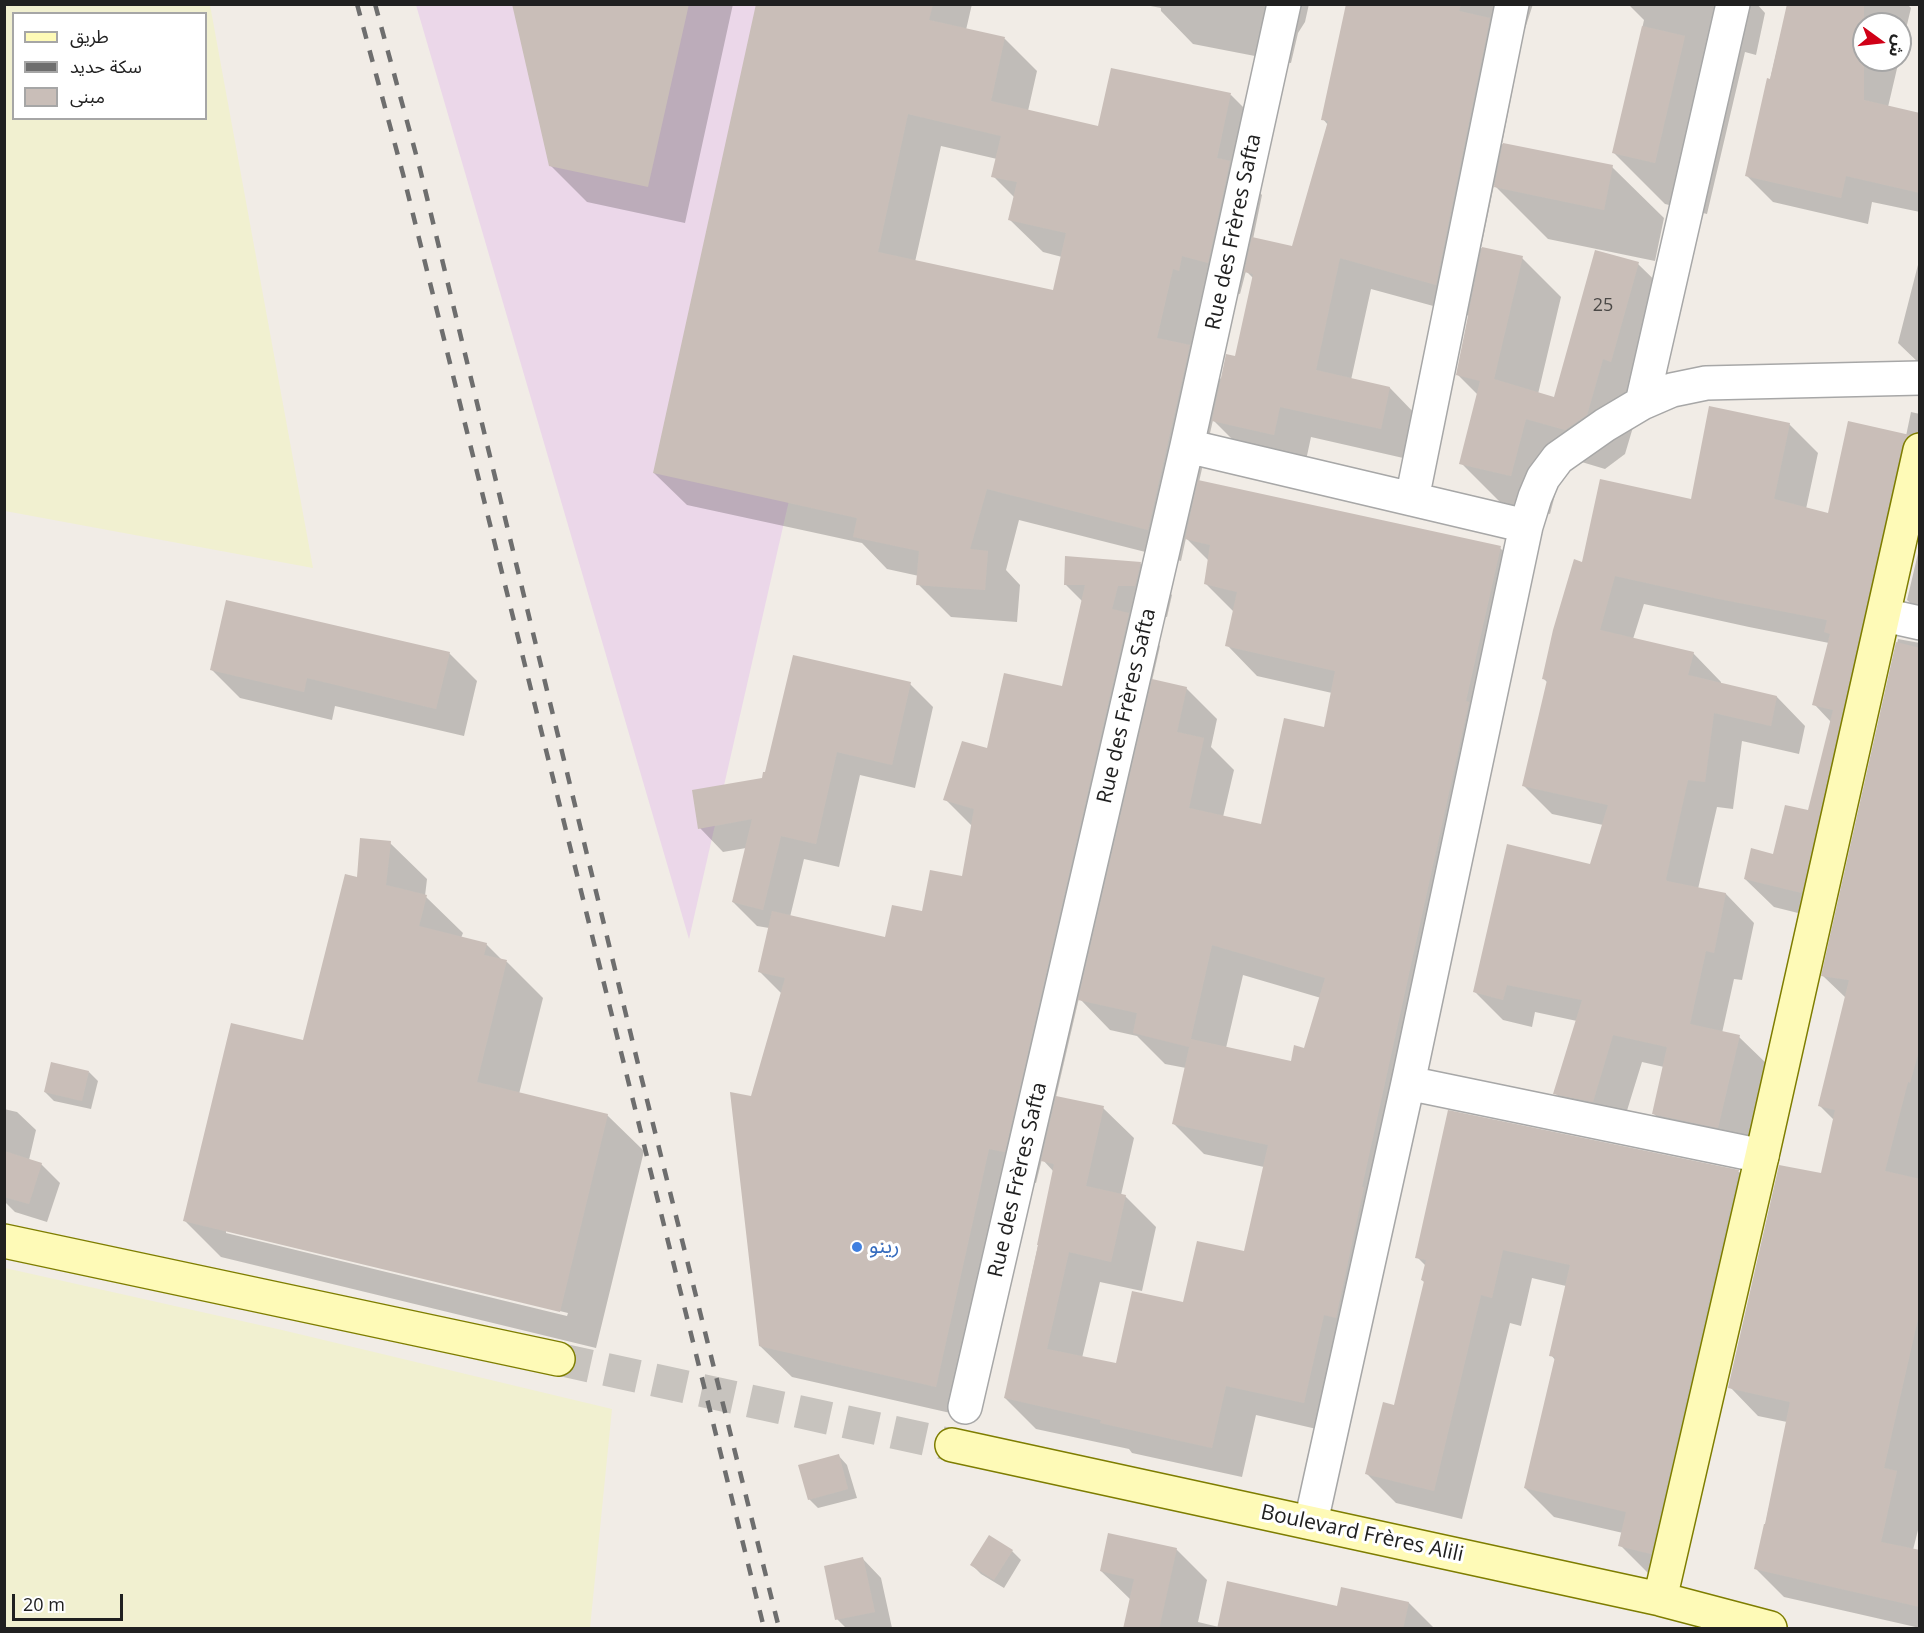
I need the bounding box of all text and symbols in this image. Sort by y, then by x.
legend [12,12,207,120]
north arrow [1852,12,1912,72]
text: طريق [70,24,109,48]
text: ش [1884,33,1911,60]
text: سكة حديد [70,54,142,78]
text: مبنى [70,84,105,108]
street label: Rue des Frères Safta [1201,132,1267,332]
house number: 25 [1593,295,1613,317]
street label: Rue des Frères Safta [1092,606,1162,806]
street label: Rue des Frères Safta [983,1080,1053,1280]
place label: رينو [869,1234,899,1260]
marker: رينو [850,1240,864,1254]
street label: Boulevard Frères Alili [1258,1500,1466,1568]
scale bar [15,1582,126,1620]
text: 20 m [23,1592,65,1616]

